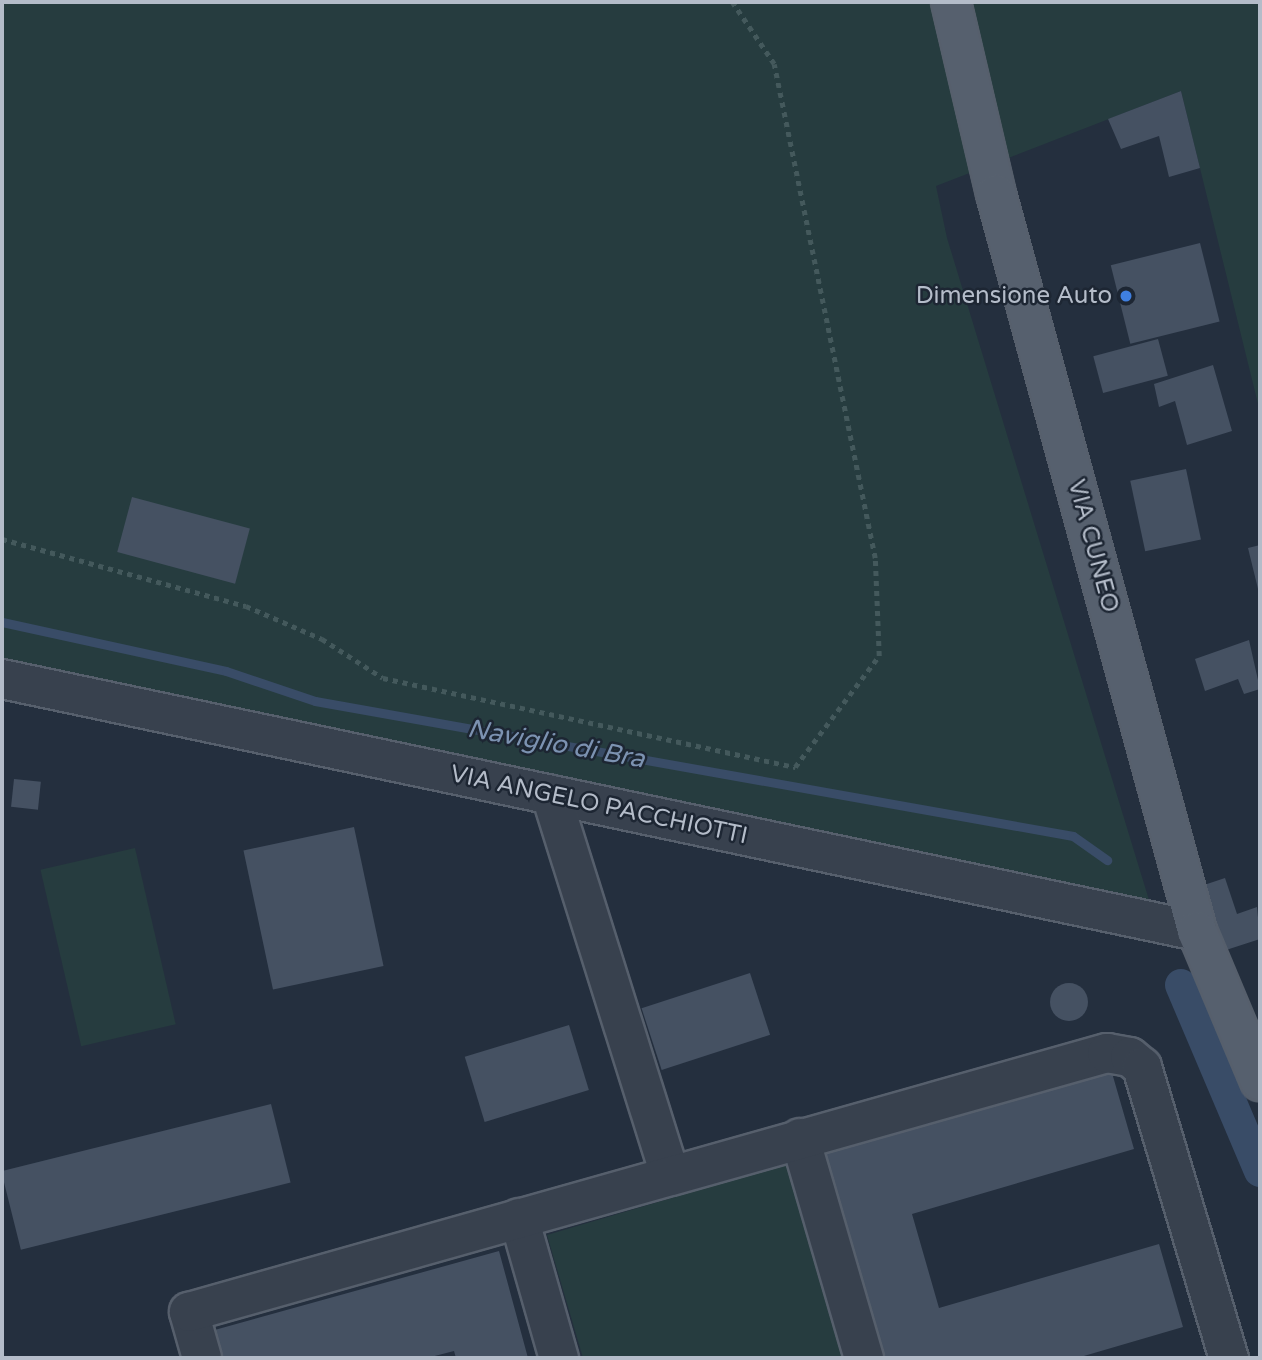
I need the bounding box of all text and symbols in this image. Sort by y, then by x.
place label: Dimensione Auto [916,282,1112,310]
marker: Dimensione Auto [1118,288,1134,304]
street label: VIA CUNEO [1061,476,1125,616]
water label: Naviglio di Bra [465,713,647,775]
street label: VIA ANGELO PACCHIOTTI [448,759,750,851]

